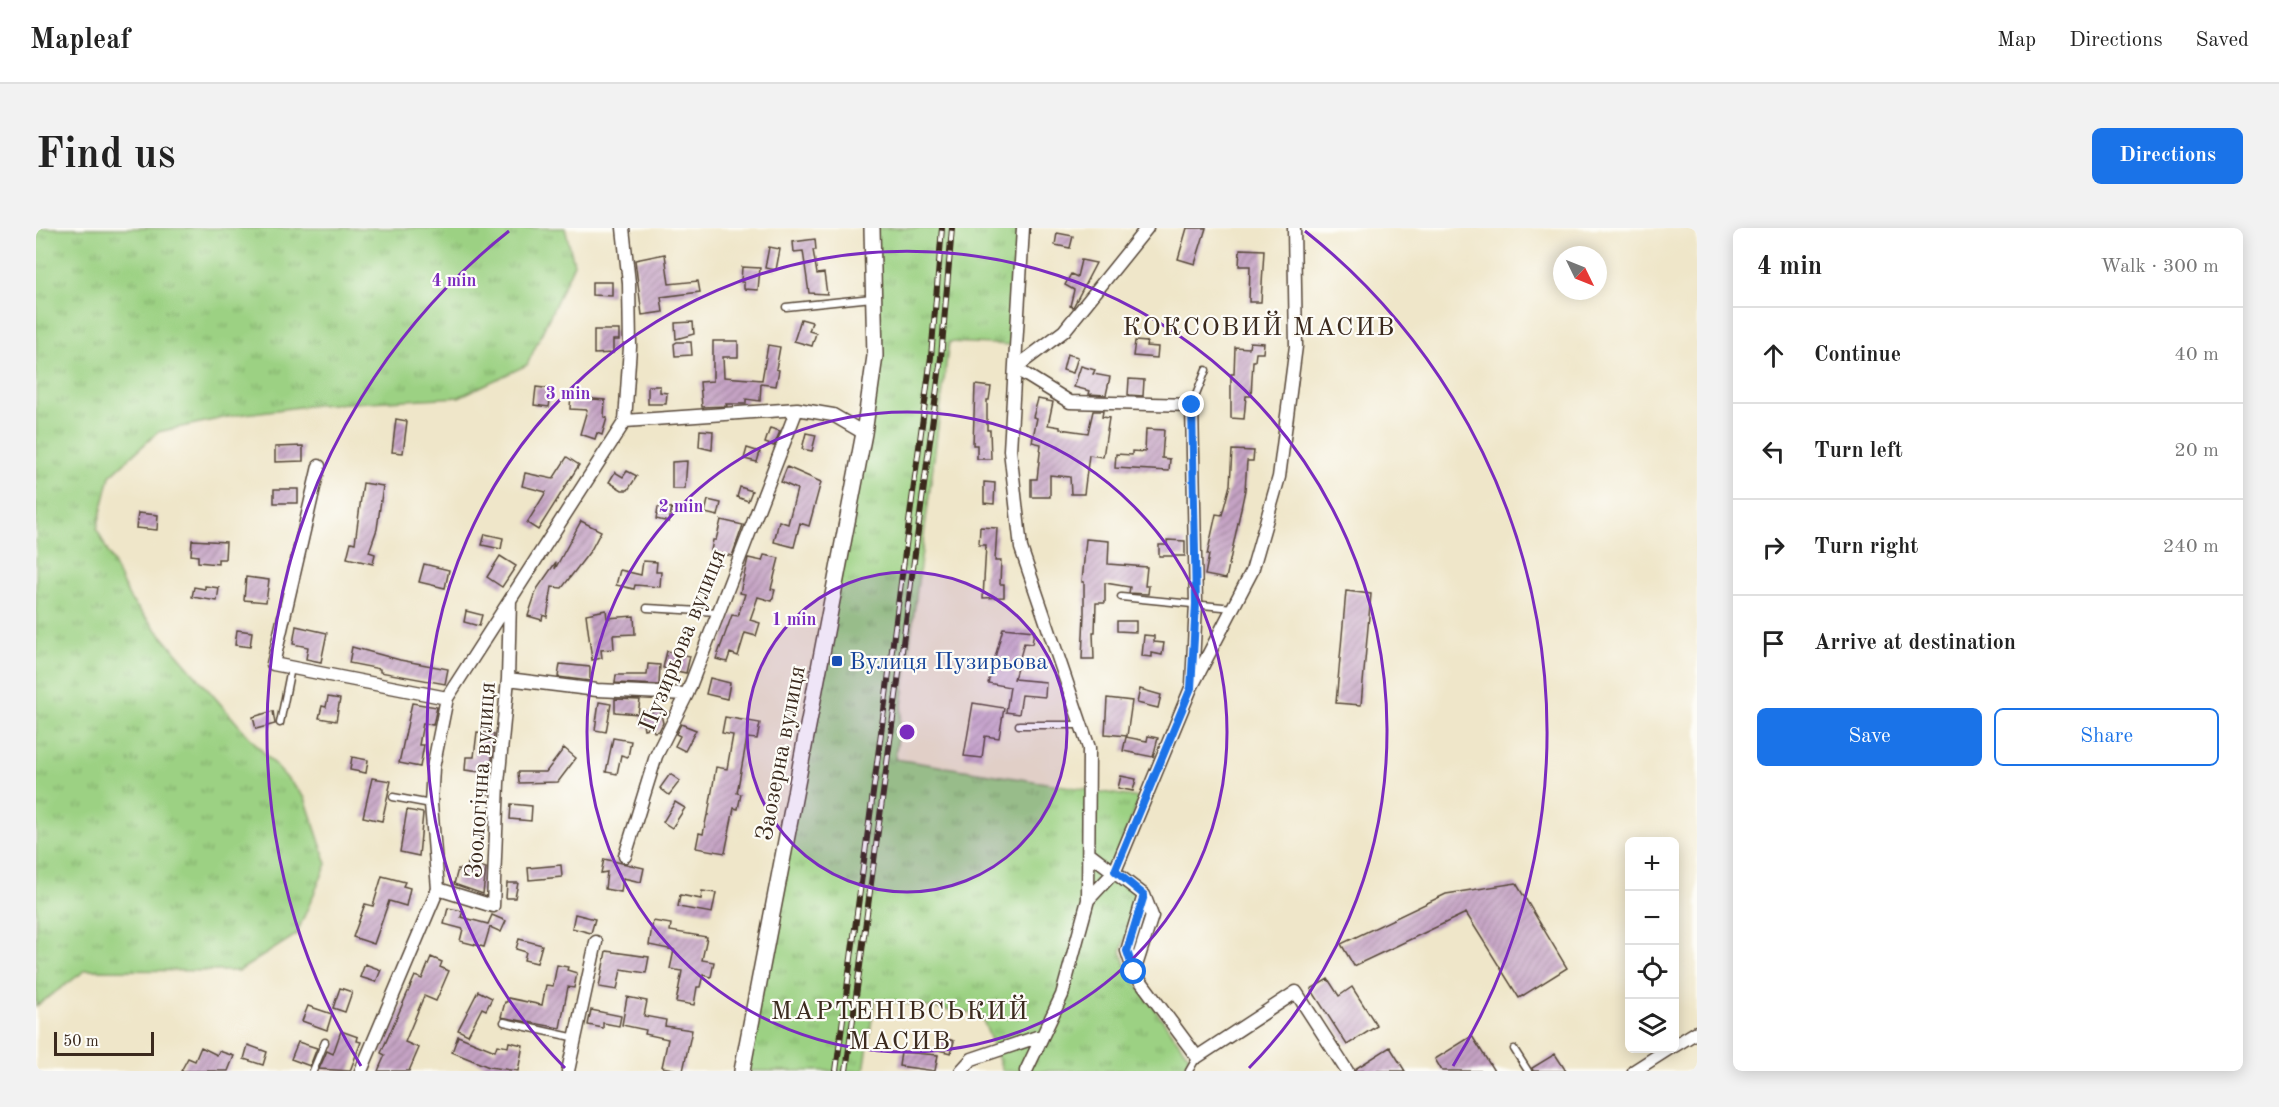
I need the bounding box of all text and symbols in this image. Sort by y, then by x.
text: Mapleaf [30,27,130,55]
text: Map [1997,30,2036,51]
text: Directions [2069,30,2163,51]
text: Saved [2196,30,2249,51]
button: Directions [2092,128,2243,184]
text: Find us [36,135,175,177]
north arrow [1553,246,1607,300]
text: 4 min [1757,254,1822,280]
text: Walk · 300 m [2100,257,2219,277]
text: 4 min [431,272,477,290]
district label: КОКСОВИЙ МАСИВ [1122,310,1396,341]
icon: ahead [1757,339,1790,372]
text: Continue [1814,344,1901,366]
text: 40 m [2174,345,2219,365]
text: 3 min [545,385,591,403]
route end [1178,391,1204,417]
icon: left [1757,435,1790,468]
text: Turn left [1814,440,1903,462]
text: 20 m [2174,441,2219,461]
text: 2 min [658,498,704,516]
icon: right [1757,531,1790,564]
text: Turn right [1814,536,1918,558]
text: 240 m [2163,537,2219,557]
street label: Пузирьова вулиця [636,546,731,735]
text: 1 min [771,611,817,629]
icon: arrive [1757,627,1790,660]
text: Arrive at destination [1814,632,2016,654]
place label: Вулиця Пузирьова [849,651,1048,675]
marker: Вулиця Пузирьова [830,654,844,668]
street label: Заозерна вулиця [753,664,811,843]
street label: Зоологічна вулиця [463,681,501,879]
button: Save [1757,708,1982,766]
button: Share [1994,708,2219,766]
centre of rings [897,722,917,742]
map controls [1625,837,1679,1053]
button: + [1625,837,1679,891]
button: − [1625,891,1679,945]
button: locate [1625,945,1679,999]
route start [1120,958,1146,984]
district label: МАРТЕНІВСЬКИЙ МАСИВ [771,994,1029,1055]
button: layers [1625,999,1679,1053]
scale bar [54,1029,154,1056]
text: 50 m [63,1034,99,1050]

